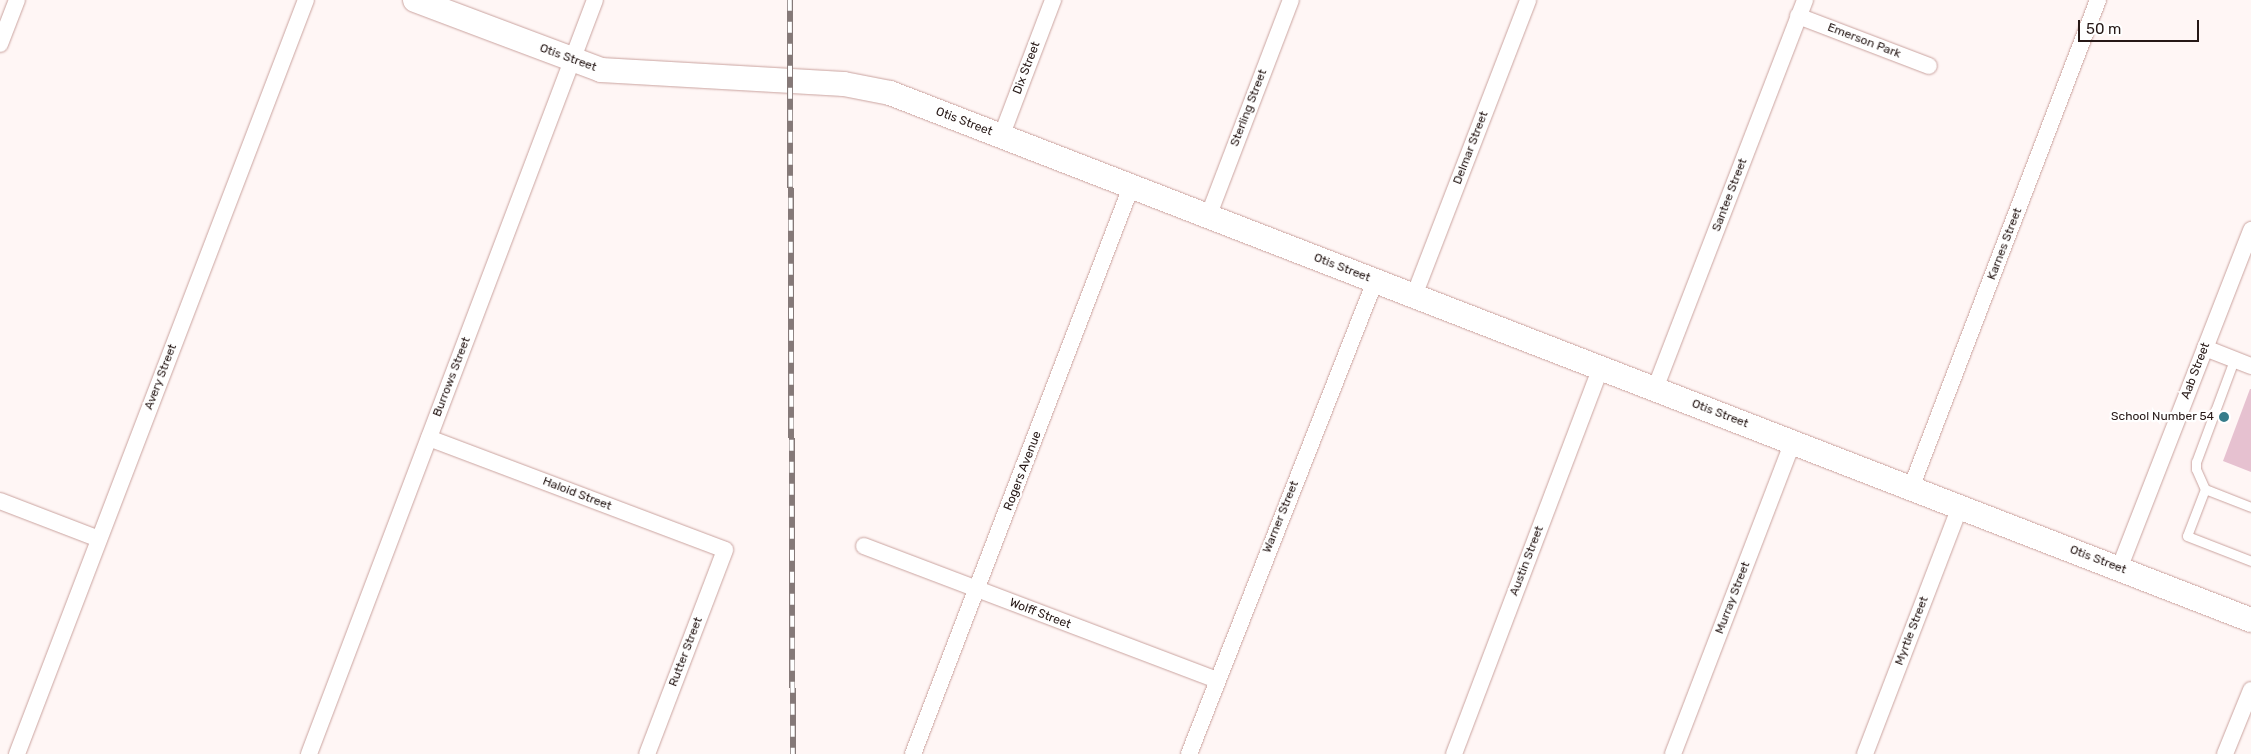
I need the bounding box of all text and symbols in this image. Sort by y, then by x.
scale bar [2081,10,2202,42]
street label: Emerson Park [1825,20,1903,62]
text: 50 m [2086,20,2121,38]
street label: Dix Street [1010,40,1044,96]
street label: Otis Street [538,41,598,75]
street label: Sterling Street [1228,67,1270,149]
street label: Otis Street [934,105,994,139]
street label: Delmar Street [1450,109,1492,187]
street label: Santee Street [1709,156,1751,234]
street label: Karnes Street [1985,206,2025,282]
street label: Otis Street [1312,251,1372,285]
street label: Burrows Street [430,335,474,419]
street label: Aab Street [2179,341,2213,401]
street label: Avery Street [142,342,180,412]
street label: Otis Street [1690,397,1750,431]
place label: School Number 54 [2111,410,2214,424]
marker: School Number 54 [2218,411,2230,423]
street label: Rogers Avenue [1001,429,1045,513]
street label: Haloid Street [540,474,614,514]
street label: Warner Street [1260,479,1302,555]
street label: Austin Street [1507,524,1547,598]
street label: Otis Street [2068,543,2128,577]
street label: Murray Street [1713,560,1753,636]
street label: Myrtle Street [1892,594,1932,668]
street label: Wolff Street [1007,596,1073,632]
street label: Rutter Street [666,615,706,689]

